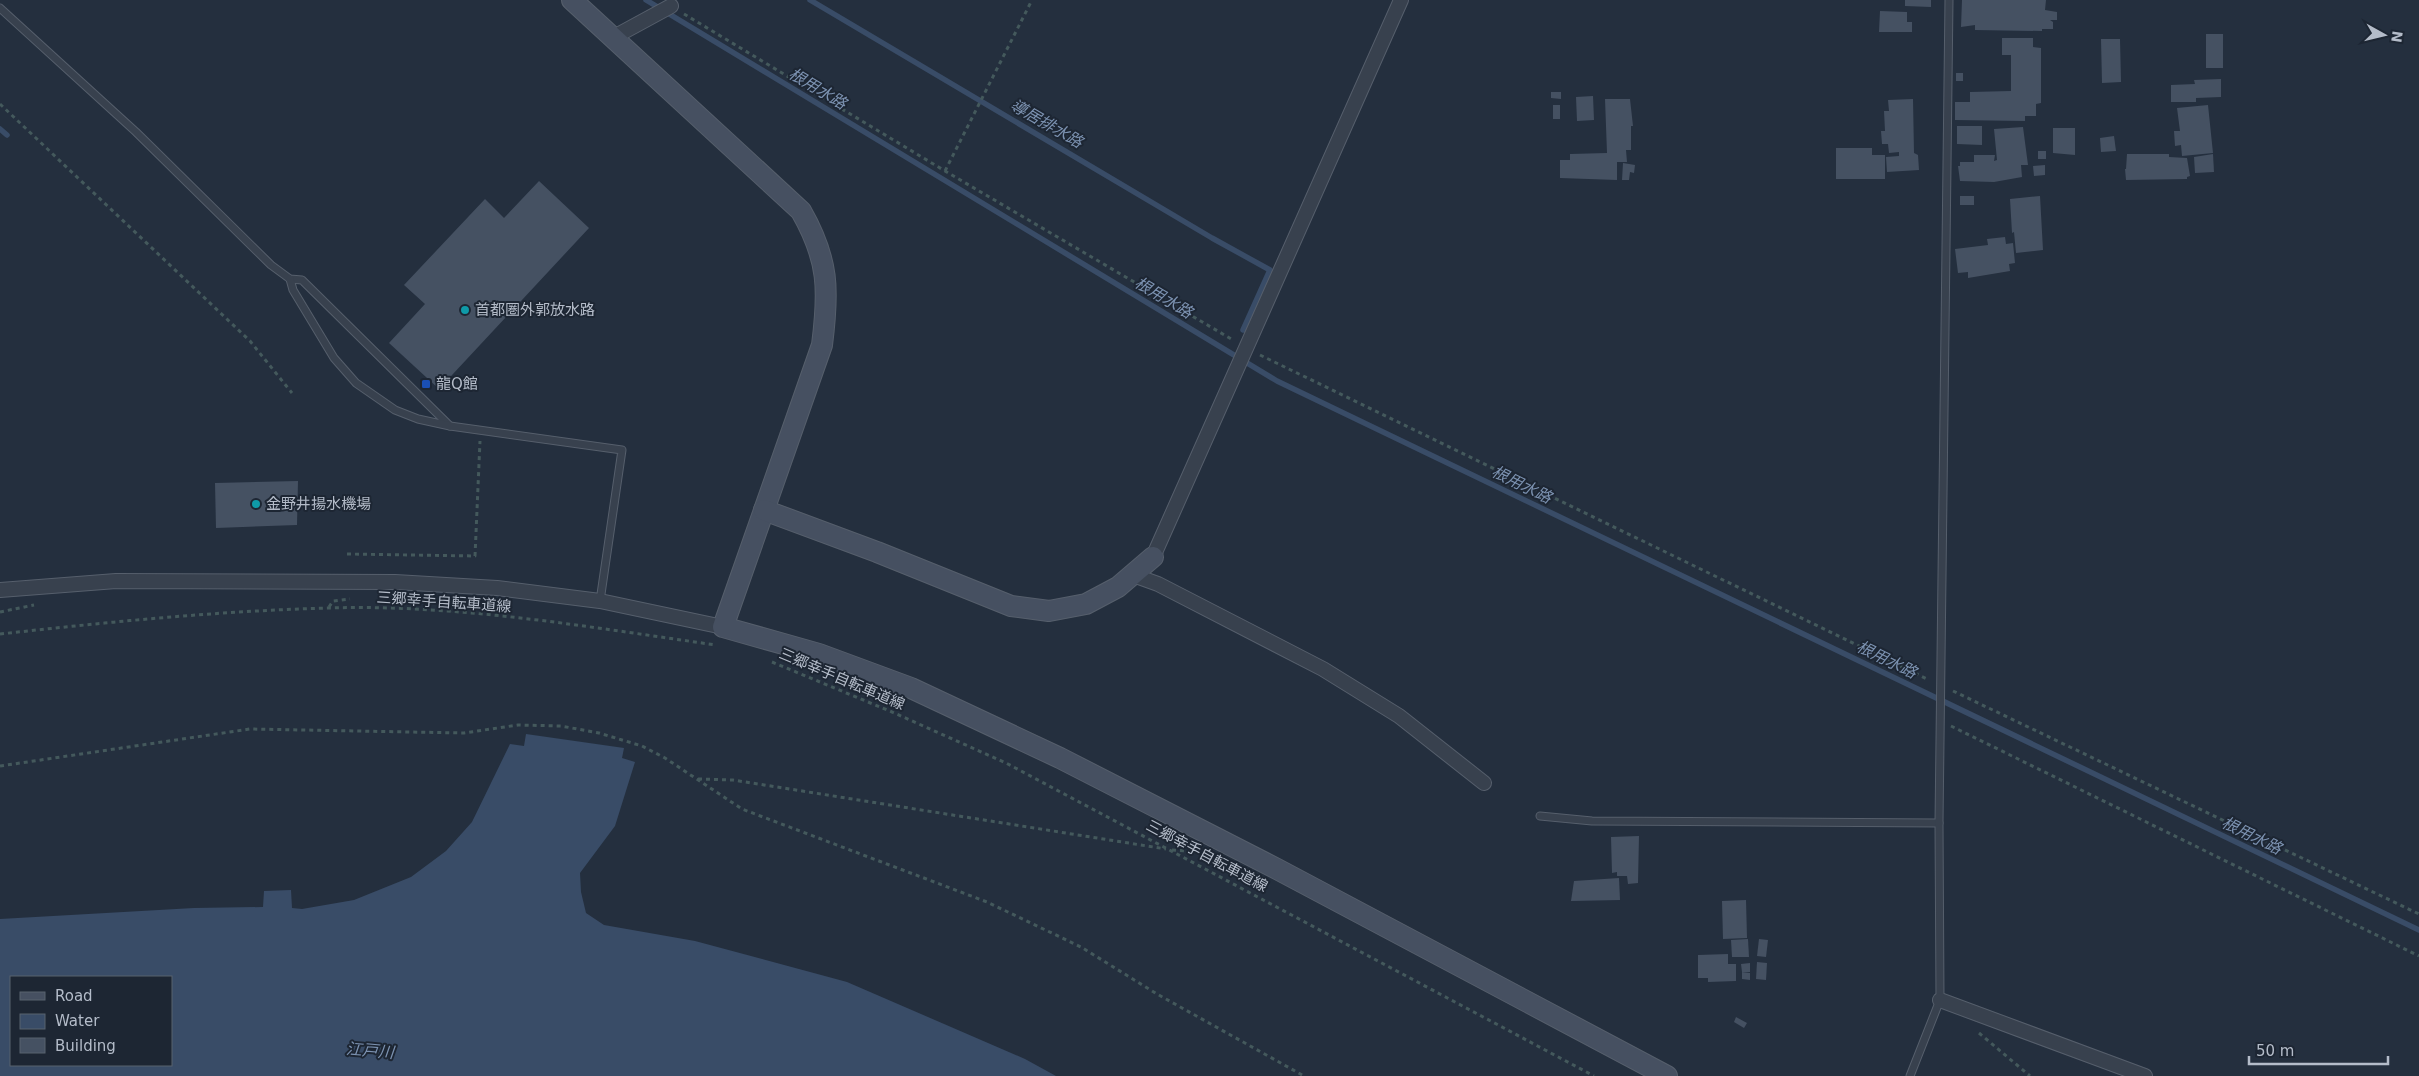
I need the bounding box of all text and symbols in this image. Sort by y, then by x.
north arrow [2359,10,2409,60]
text: N [2388,30,2406,44]
water label: 根用水路 [785,64,852,114]
water label: 導居排水路 [1007,95,1088,153]
water label: 根用水路 [1131,273,1198,323]
place label: 首都圏外郭放水路 [475,301,595,319]
marker: 首都圏外郭放水路 [459,304,471,316]
place label: 龍Q館 [436,375,478,393]
marker: 龍Q館 [420,378,432,390]
water label: 根用水路 [1489,462,1556,508]
place label: 金野井揚水機場 [266,495,371,513]
marker: 金野井揚水機場 [250,498,262,510]
street label: 三郷幸手自転車道線 [376,588,512,616]
water label: 根用水路 [1854,637,1921,683]
street label: 三郷幸手自転車道線 [776,644,908,714]
water label: 根用水路 [2219,813,2286,859]
street label: 三郷幸手自転車道線 [1143,816,1271,896]
legend [10,976,172,1066]
text: Road [55,987,93,1005]
text: Water [55,1012,100,1030]
scale bar [2249,1034,2388,1066]
text: Building [55,1037,116,1055]
water label: 江戸川 [345,1039,397,1062]
text: 50 m [2256,1042,2294,1060]

